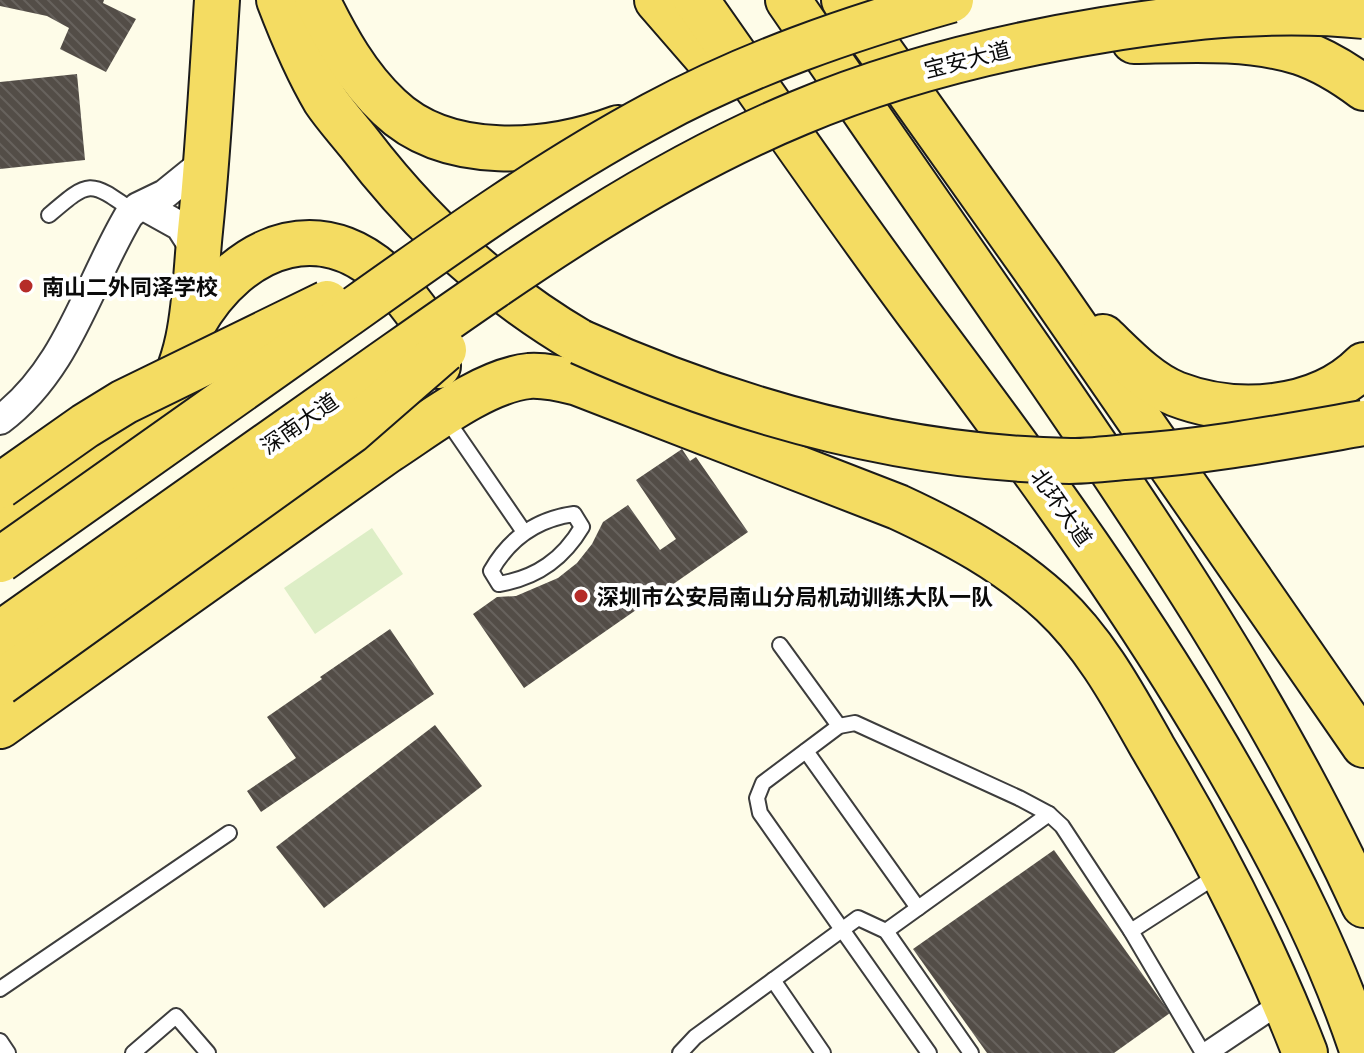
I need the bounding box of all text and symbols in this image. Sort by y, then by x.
street label: 宝安大道 [921,34,1013,84]
place label: 南山二外同泽学校 [42,272,218,301]
marker: 南山二外同泽学校 [17,277,35,295]
street label: 深南大道 [255,386,343,460]
street label: 北环大道 [1025,463,1099,551]
place label: 深圳市公安局南山分局机动训练大队一队 [597,582,993,611]
marker: 深圳市公安局南山分局机动训练大队一队 [572,587,590,605]

